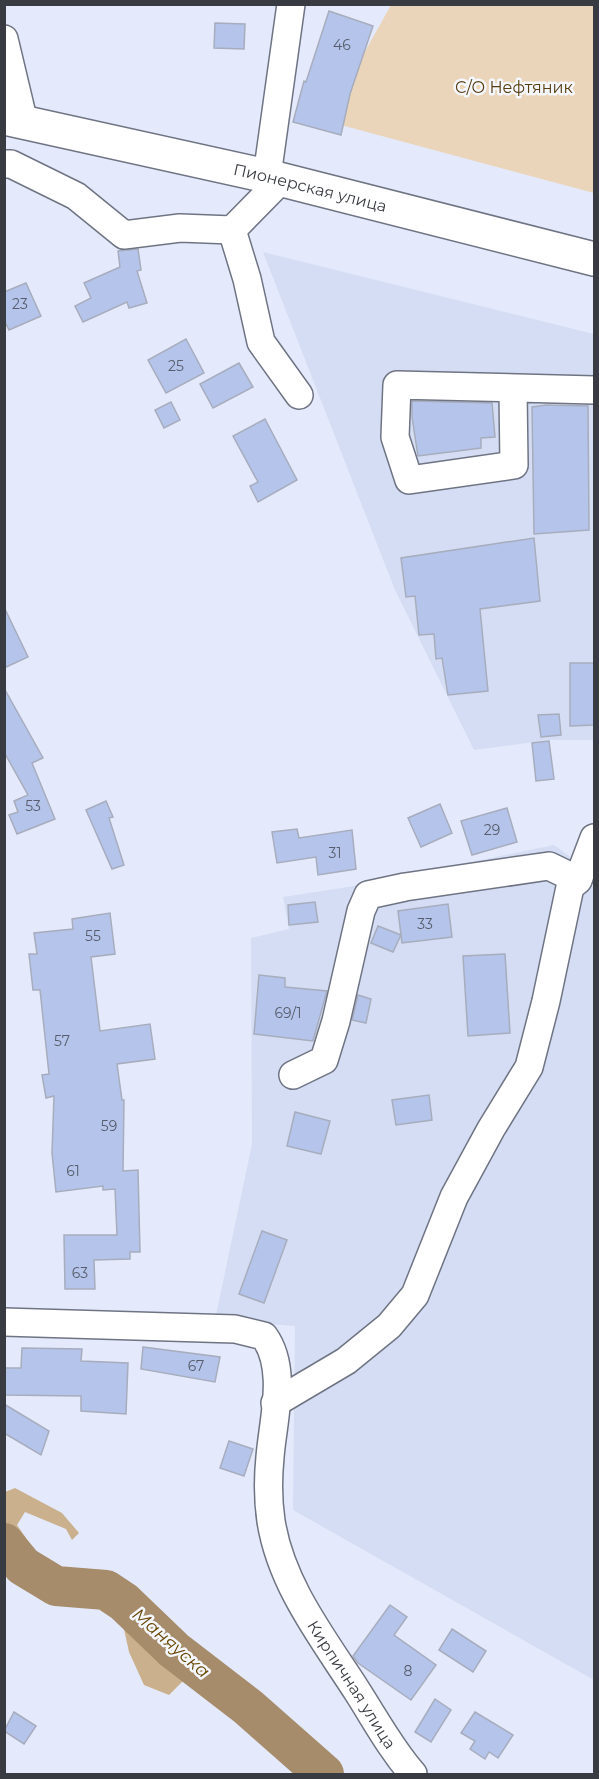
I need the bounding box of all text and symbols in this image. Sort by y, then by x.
house number: 46 [333,36,351,54]
park label: С/О Нефтяник [455,78,574,97]
street label: Пионерская улица [232,160,389,216]
house number: 23 [12,295,28,313]
house number: 25 [168,357,184,375]
house number: 53 [25,797,41,815]
house number: 29 [484,821,500,839]
house number: 31 [329,844,341,862]
house number: 33 [417,915,433,933]
house number: 55 [85,927,101,945]
house number: 69/1 [275,1004,301,1022]
house number: 57 [54,1032,70,1050]
house number: 59 [101,1117,117,1135]
house number: 61 [66,1162,80,1180]
house number: 63 [72,1264,88,1282]
house number: 67 [188,1357,204,1375]
water label: Маняуска [128,1603,214,1683]
street label: Кирпичная улица [303,1617,400,1752]
house number: 8 [404,1662,413,1680]

